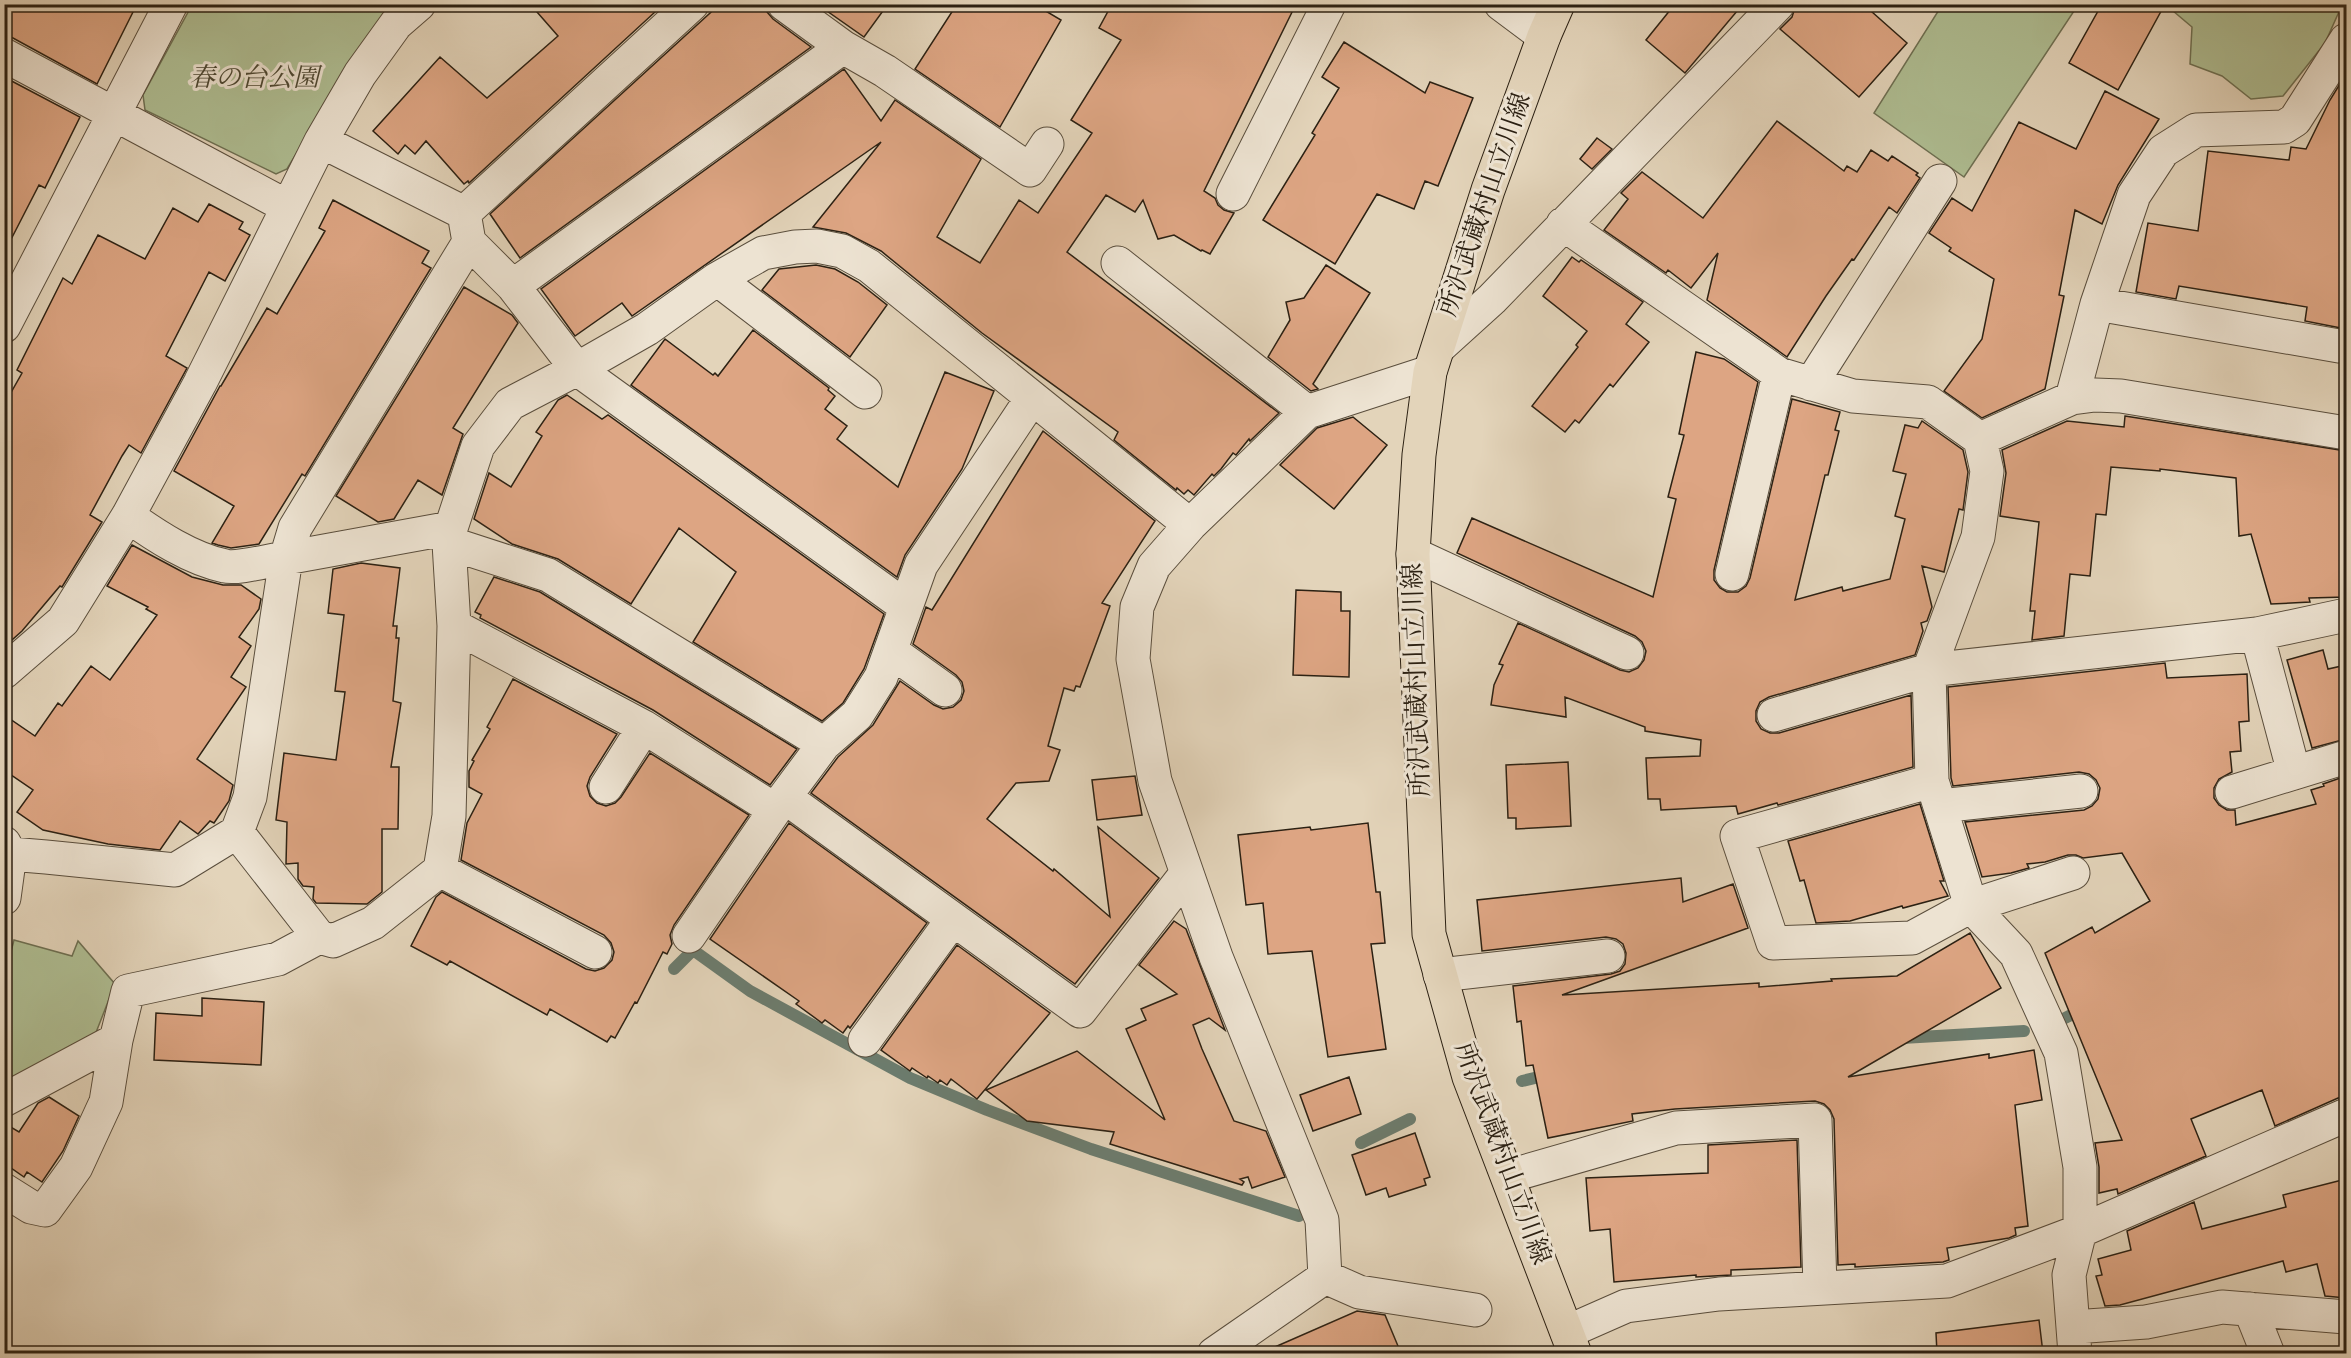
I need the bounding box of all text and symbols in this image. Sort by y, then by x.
park label: 春の台公園 [189,61,323,98]
street label: 所沢武蔵村山立川線 [1430,88,1542,322]
street label: 所沢武蔵村山立川線 [1395,562,1441,798]
street label: 所沢武蔵村山立川線 [1444,1038,1558,1270]

